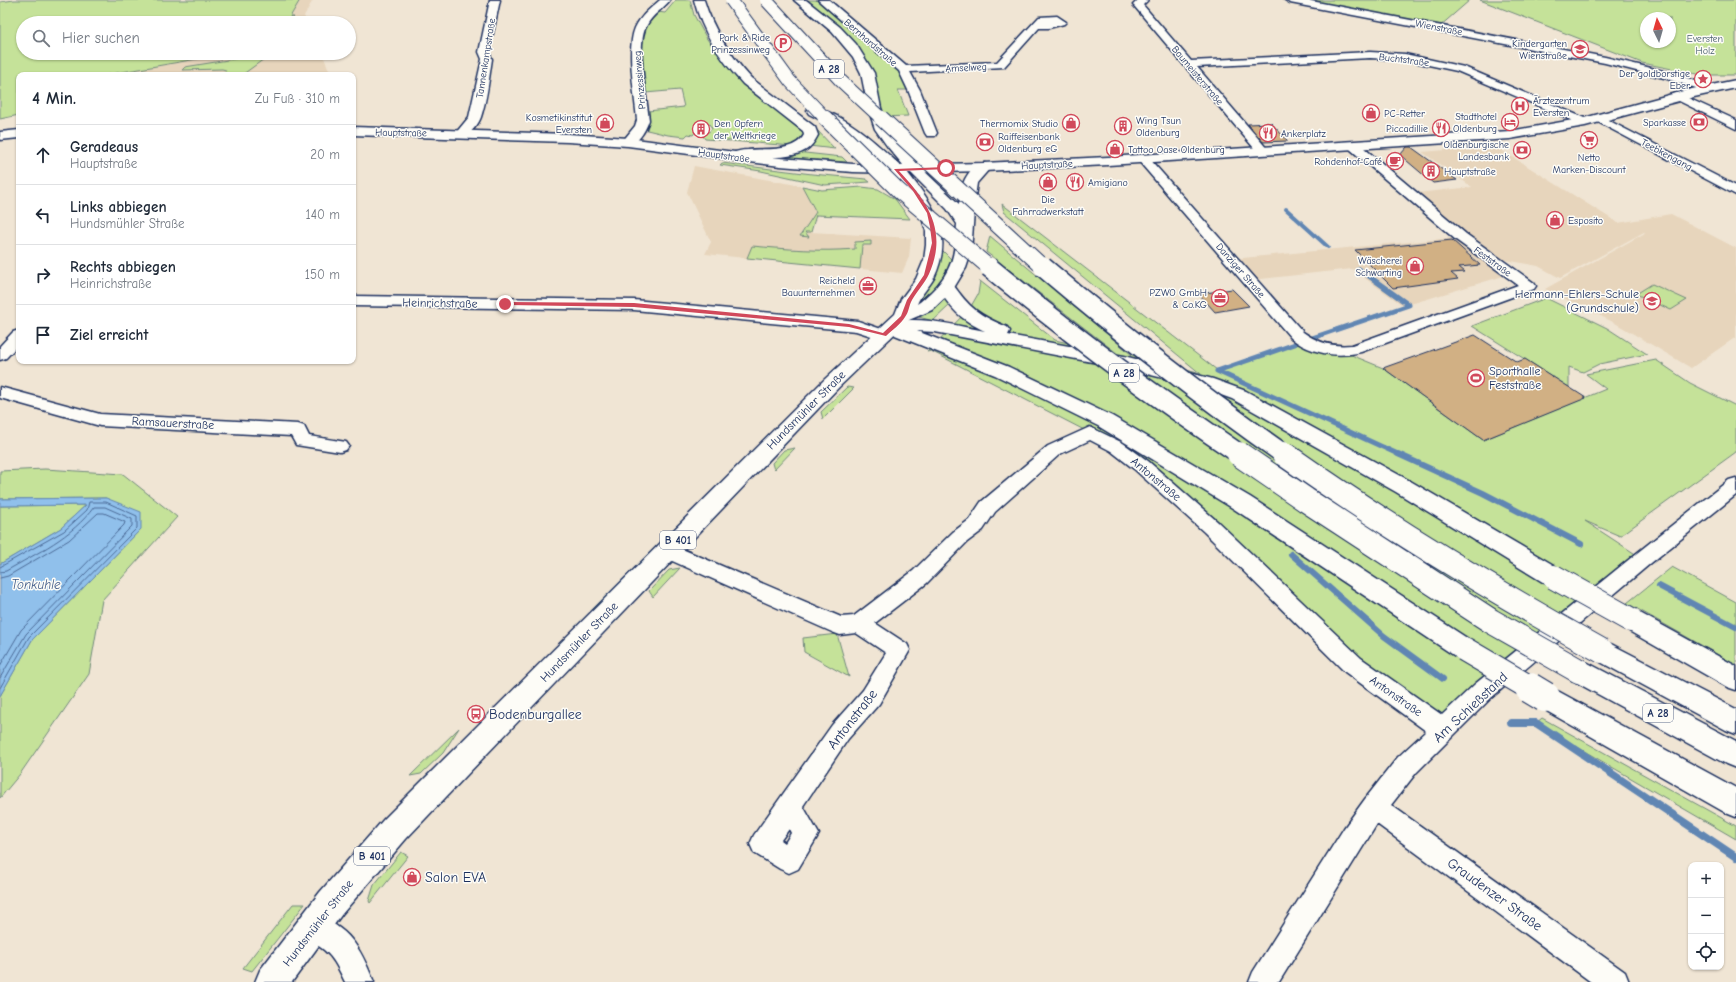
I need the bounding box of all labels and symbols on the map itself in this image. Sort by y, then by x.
north arrow [1640,12,1676,48]
street label: Bernhardstraße [841,16,899,69]
street label: Tannenkampstraße [474,17,498,99]
street label: Wienstraße [1414,18,1463,38]
place label: Park & Ride Prinzessinweg [711,32,770,56]
parking icon: Park & Ride Prinzessinweg [773,33,793,53]
park label: Eversten Holz [1687,33,1723,57]
place label: Kindergarten Wienstraße [1512,38,1567,62]
school or university icon: Kindergarten Wienstraße [1570,39,1590,59]
street label: Baumeisterstraße [1169,43,1226,108]
street label: Prinzessinweg [631,50,649,110]
street label: Buchtstraße [1378,51,1430,69]
road number: A 28 [814,60,844,78]
street label: Amselweg [945,61,987,75]
place label: Der goldborstige Eber [1619,68,1690,92]
place icon: Der goldborstige Eber [1693,69,1713,89]
place label: Ärztezentrum Eversten [1533,95,1590,119]
hospital icon: Ärztezentrum Eversten [1510,96,1530,116]
shop icon: PC-Retter [1361,103,1381,123]
place label: PC-Retter [1384,108,1425,120]
place label: Stadthotel Oldenburg [1453,111,1497,135]
place label: Kosmetikinstitut Eversten [526,112,593,136]
hotel icon: Stadthotel Oldenburg [1500,112,1520,132]
bank icon: Sparkasse [1689,112,1709,132]
shop icon: Kosmetikinstitut Eversten [595,113,615,133]
shop icon: Thermomix Studio [1061,113,1081,133]
place label: Wing Tsun Oldenburg [1136,115,1181,139]
building icon: Wing Tsun Oldenburg [1113,116,1133,136]
place label: Sparkasse [1643,117,1686,129]
place label: Den Opfern der Weltkriege [714,118,776,142]
place label: Thermomix Studio [980,118,1058,130]
restaurant icon: Piccadillie [1431,118,1451,138]
building icon: Den Opfern der Weltkriege [691,119,711,139]
restaurant icon: Ankerplatz [1258,123,1278,143]
place label: Piccadillie [1386,123,1428,135]
street label: Hauptstraße [375,127,427,139]
place label: Ankerplatz [1281,128,1326,140]
supermarket icon: Netto Marken-Discount [1579,130,1599,150]
place label: Raiffeisenbank Oldenburg eG [998,131,1060,155]
bank icon: Raiffeisenbank Oldenburg eG [975,132,995,152]
street label: Teebkengang [1639,136,1694,173]
shop icon: Tattoo Oase Oldenburg [1105,139,1125,159]
place label: Oldenburgische Landesbank [1444,139,1509,163]
bank icon: Oldenburgische Landesbank [1512,140,1532,160]
place label: Tattoo Oase Oldenburg [1128,144,1225,156]
street label: Hauptstraße [697,146,750,166]
cafe icon: Rohdenhof-Café [1385,151,1405,171]
place label: Netto Marken-Discount [1553,152,1627,176]
place label: Rohdenhof-Café [1314,156,1382,168]
street label: Hauptstraße [1021,158,1073,172]
route start [937,159,955,177]
building icon: Hauptstraße [1421,161,1441,181]
place label: Hauptstraße [1444,166,1496,178]
shop icon: Die Fahrradwerkstatt [1038,172,1058,192]
restaurant icon: Amigiano [1065,172,1085,192]
place label: Amigiano [1088,177,1128,189]
place label: Die Fahrradwerkstatt [1012,194,1085,218]
shop icon: Esposito [1545,210,1565,230]
place label: Esposito [1568,215,1603,227]
street label: Danziger Straße [1213,241,1267,301]
street label: Feststraße [1471,244,1514,279]
place label: Wäscherei Schwarting [1355,255,1402,279]
shop icon: Wäscherei Schwarting [1405,256,1425,276]
place label: Reicheld Bauunternehmen [782,275,855,299]
office icon: Reicheld Bauunternehmen [858,276,878,296]
place label: PZWO GmbH & Co.KG [1150,287,1207,311]
place label: Hermann-Ehlers-Schule (Grundschule) [1515,287,1639,315]
office icon: PZWO GmbH & Co.KG [1210,288,1230,308]
school or university icon: Hermann-Ehlers-Schule (Grundschule) [1642,291,1662,311]
street label: Heinrichstraße [402,295,478,311]
route end [496,295,514,313]
road number: A 28 [1109,364,1139,382]
place label: Sporthalle Feststraße [1489,364,1541,392]
street label: Hundsmühler Straße [764,368,848,452]
sports icon: Sporthalle Feststraße [1466,368,1486,388]
street label: Ramsauerstraße [131,414,215,432]
street label: Antonstraße [1128,454,1184,504]
road number: B 401 [660,531,696,549]
water label: Tonkuhle [11,577,61,592]
street label: Hundsmühler Straße [537,599,621,685]
street label: Am Schießstand [1430,669,1511,746]
street label: Antonstraße [1367,673,1425,719]
street label: Antonstraße [824,686,881,753]
bus stop icon: Bodenburgallee [466,704,486,724]
road number: A 28 [1643,704,1673,722]
place label: Bodenburgallee [489,706,582,723]
road number: B 401 [354,847,390,865]
street label: Graudenzer Straße [1444,854,1546,935]
shop icon: Salon EVA [402,867,422,887]
place label: Salon EVA [425,869,486,886]
street label: Hundsmühler Straße [280,877,356,969]

